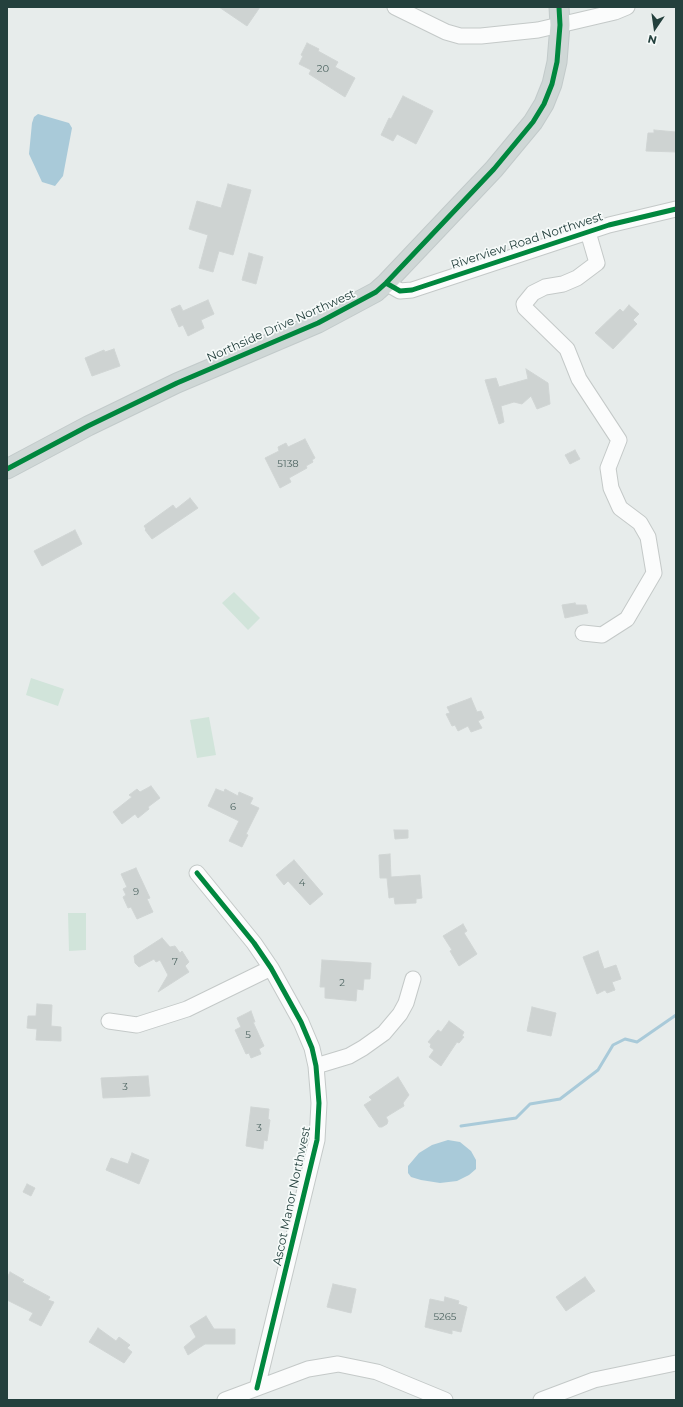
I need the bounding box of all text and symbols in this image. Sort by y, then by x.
north arrow [635,8,675,48]
text: N [646,32,658,48]
house number: 20 [317,63,329,75]
street label: Riverview Road Northwest [449,210,605,272]
street label: Northside Drive Northwest [205,287,357,365]
house number: 5138 [277,458,299,470]
house number: 6 [230,801,236,813]
house number: 4 [299,877,305,889]
house number: 9 [133,886,139,898]
house number: 7 [172,956,178,968]
house number: 2 [339,977,345,989]
house number: 5 [245,1029,251,1041]
house number: 3 [122,1081,128,1093]
house number: 3 [256,1122,262,1134]
street label: Ascot Manor Northwest [270,1125,314,1267]
house number: 5265 [433,1311,457,1323]

